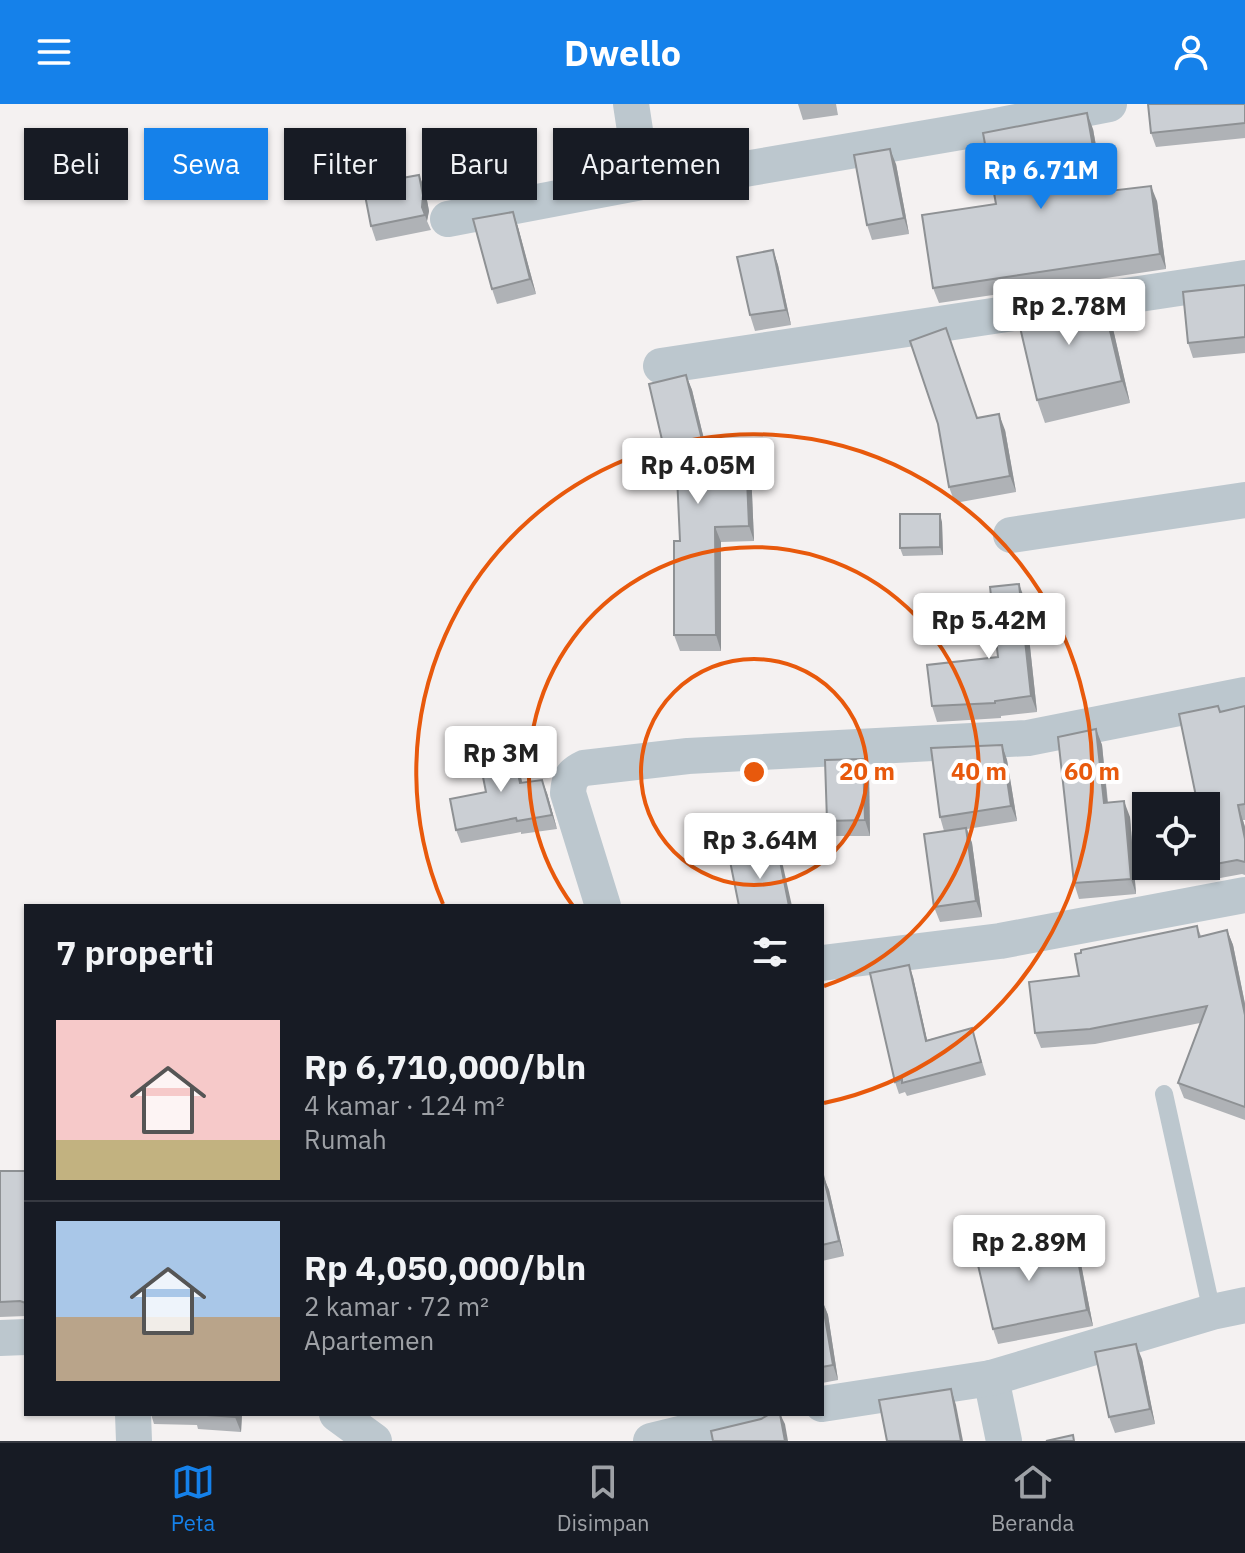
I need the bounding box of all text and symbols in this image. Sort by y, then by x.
text: Dwello [564,29,681,76]
icon: menu [32,30,76,74]
icon: person [1169,30,1213,74]
chip: Beli [24,128,128,200]
chip: Sewa [144,128,268,200]
chip: Filter [284,128,406,200]
chip: Baru [422,128,537,200]
chip: Apartemen [553,128,749,200]
pin: Rp 6.71M [958,143,1124,211]
text: Rp 6.71M [983,152,1099,186]
pin: Rp 2.78M [986,279,1152,347]
text: Rp 2.78M [1011,288,1127,322]
pin: Rp 4.05M [615,438,781,506]
text: Rp 4.05M [640,447,756,481]
pin: Rp 5.42M [906,593,1072,661]
text: Rp 5.42M [931,602,1047,636]
pin: Rp 3M [445,726,557,794]
text: Rp 3M [463,735,539,769]
text: 20 m [839,755,895,787]
text: 40 m [951,755,1007,787]
text: 60 m [1064,755,1120,787]
centre of rings [740,758,768,786]
map controls [1132,792,1220,880]
button: locate [1132,792,1220,880]
pin: Rp 3.64M [677,813,843,881]
text: Rp 3.64M [702,822,818,856]
text: 7 properti [56,930,214,974]
icon: filters [748,930,792,974]
text: Rp 6,710,000/bln [304,1044,586,1088]
icon: home [120,1052,216,1148]
text: 4 kamar · 124 m² [304,1088,505,1122]
text: Rumah [304,1122,387,1156]
pin: Rp 2.89M [946,1215,1112,1283]
text: Rp 2.89M [971,1224,1087,1258]
text: Rp 4,050,000/bln [304,1245,586,1289]
icon: home [120,1253,216,1349]
text: 2 kamar · 72 m² [304,1289,489,1323]
text: Apartemen [304,1323,434,1357]
tab: Peta [171,1460,215,1537]
tab: Disimpan [557,1460,649,1537]
tab: Beranda [991,1460,1074,1537]

